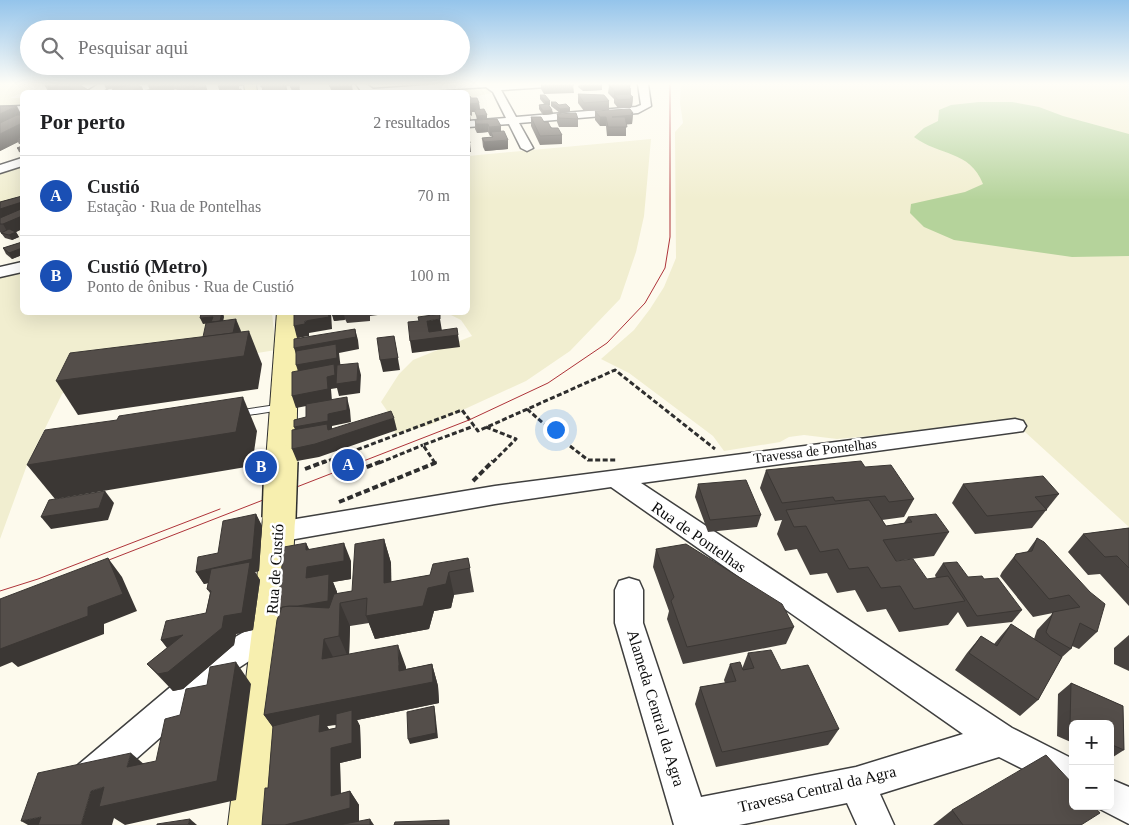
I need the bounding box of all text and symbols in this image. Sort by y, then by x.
search box [20,20,470,75]
icon: search [38,34,66,62]
text: Pesquisar aqui [78,37,188,58]
text: Por perto [40,110,125,134]
text: 2 resultados [373,114,450,131]
text: Custió [87,176,140,197]
text: A [50,187,62,204]
text: 70 m [418,187,450,204]
text: Estação · Rua de Pontelhas [87,198,261,215]
text: Custió (Metro) [87,256,207,277]
text: B [51,267,61,284]
text: 100 m [410,267,450,284]
text: Ponto de ônibus · Rua de Custió [87,278,294,295]
your location [543,417,569,443]
street label: Travessa de Pontelhas [753,436,877,466]
pin: A [332,446,364,484]
pin: B [245,448,277,486]
street label: Rua de Pontelhas [649,498,749,576]
street label: Rua de Custió [263,523,287,615]
street label: Alameda Central da Agra [623,628,688,789]
map controls [1069,720,1114,810]
button: + [1069,720,1114,765]
street label: Travessa Central da Agra [736,763,898,816]
button: − [1069,765,1114,810]

